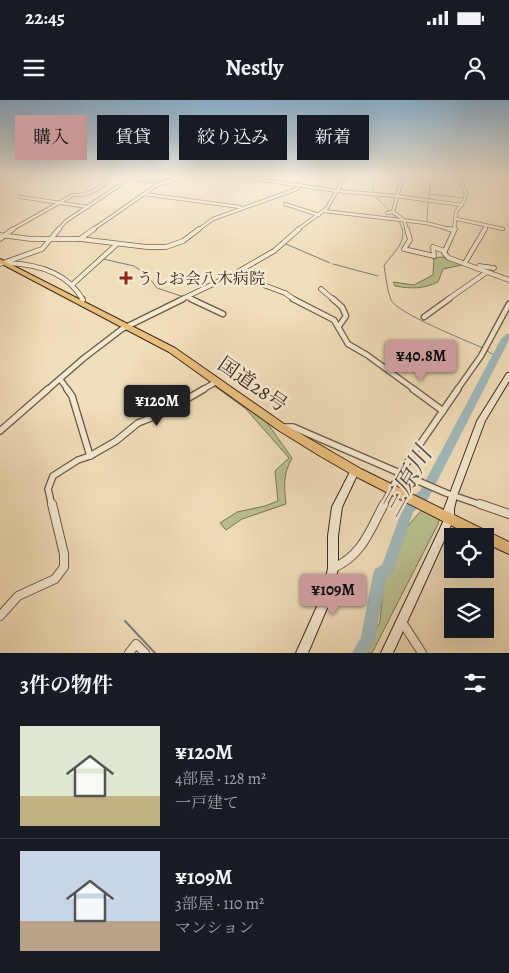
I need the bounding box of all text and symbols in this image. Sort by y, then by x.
text: 22:45 [25,5,65,31]
text: Nestly [225,53,284,83]
icon: menu [20,54,48,82]
icon: person [461,54,489,82]
chip: 購入 [15,115,87,160]
chip: 賃貸 [97,115,169,160]
chip: 絞り込み [179,115,287,160]
chip: 新着 [297,115,369,160]
place label: うしお会八木病院 [137,268,265,290]
marker: うしお会八木病院 [119,271,133,285]
pin: ¥40.8M [380,340,462,382]
text: ¥40.8M [396,345,446,367]
street label: 国道28号 [213,351,293,418]
pin: ¥120M [122,384,192,427]
text: ¥120M [135,390,179,412]
water label: 三原川 [374,438,441,523]
map controls [444,528,494,638]
button: locate [444,528,494,578]
pin: ¥109M [298,574,368,616]
text: ¥109M [311,579,355,601]
button: layers [444,588,494,638]
icon: filters [461,669,489,697]
text: 3件の物件 [20,671,113,699]
text: ¥120M [175,738,233,766]
icon: home [60,746,120,806]
text: 4部屋 · 128 m² [175,768,266,790]
text: 一戸建て [175,792,239,814]
text: ¥109M [175,863,233,891]
icon: home [60,871,120,931]
text: 3部屋 · 110 m² [175,893,264,915]
text: マンション [175,917,254,939]

